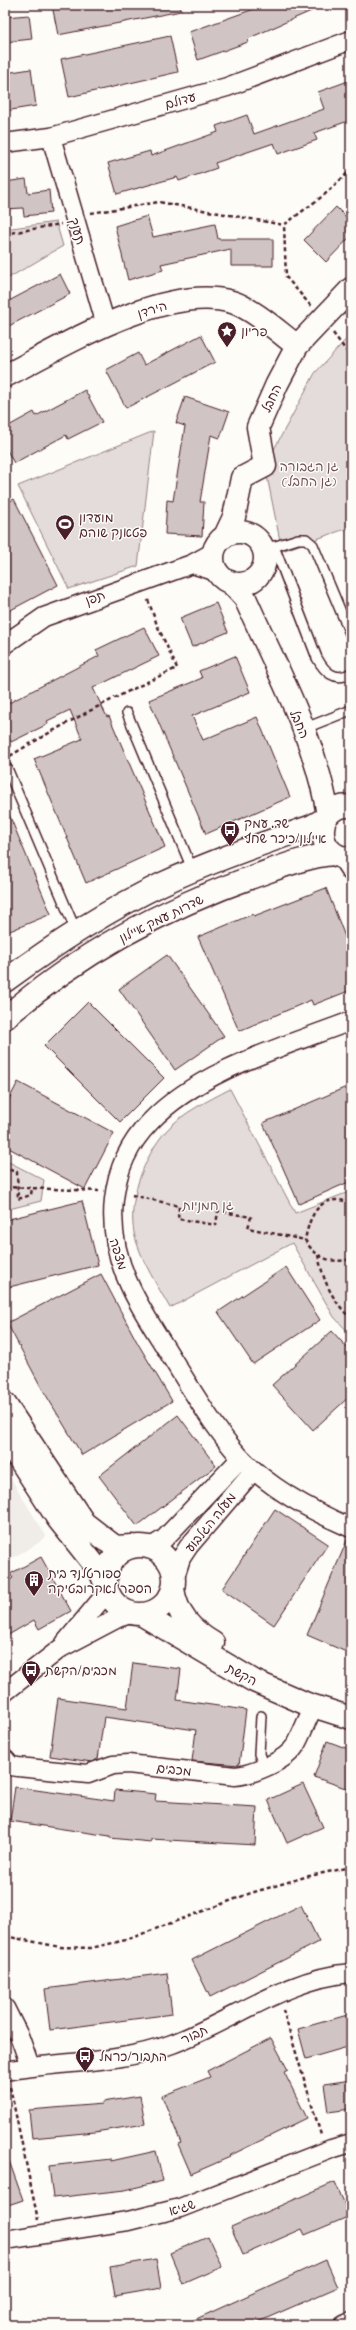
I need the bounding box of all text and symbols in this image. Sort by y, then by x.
street label: עדולם [163,88,199,115]
street label: תענך [64,216,89,247]
street label: הירדן [135,297,170,324]
place icon: פריון [216,320,238,348]
place label: פריון [241,323,267,342]
street label: החבל [258,381,287,416]
park label: גן הגבורה (גן החבל) [279,458,339,492]
place label: מועדון פטאנק שוהם [79,509,147,543]
sports icon: מועדון פטאנק שוהם [54,513,76,541]
street label: תפן [83,586,108,611]
street label: החבל [284,707,313,742]
place label: שד. עמק איילון/כיכר שחף [244,815,326,849]
bus stop icon: שד. עמק איילון/כיכר שחף [219,819,241,847]
street label: שדרות עמק איילון [116,891,207,948]
park label: גן חמניות [181,1197,234,1216]
street label: מצפה [104,1236,131,1273]
street label: מעלה הגלבוע [181,1489,241,1557]
place label: ספורטלנד בית הספר לאקרובטיקה [47,1565,152,1599]
building icon: ספורטלנד בית הספר לאקרובטיקה [23,1569,45,1597]
bus stop icon: מכבים/הקשת [20,1659,42,1687]
street label: הקשת [222,1659,260,1691]
place label: מכבים/הקשת [44,1662,117,1681]
street label: מכבים [155,1759,192,1782]
street label: תבור [178,2021,211,2050]
bus stop icon: התבור/כרמל [74,2045,96,2073]
place label: התבור/כרמל [99,2048,167,2067]
street label: שגיא [167,2195,198,2221]

